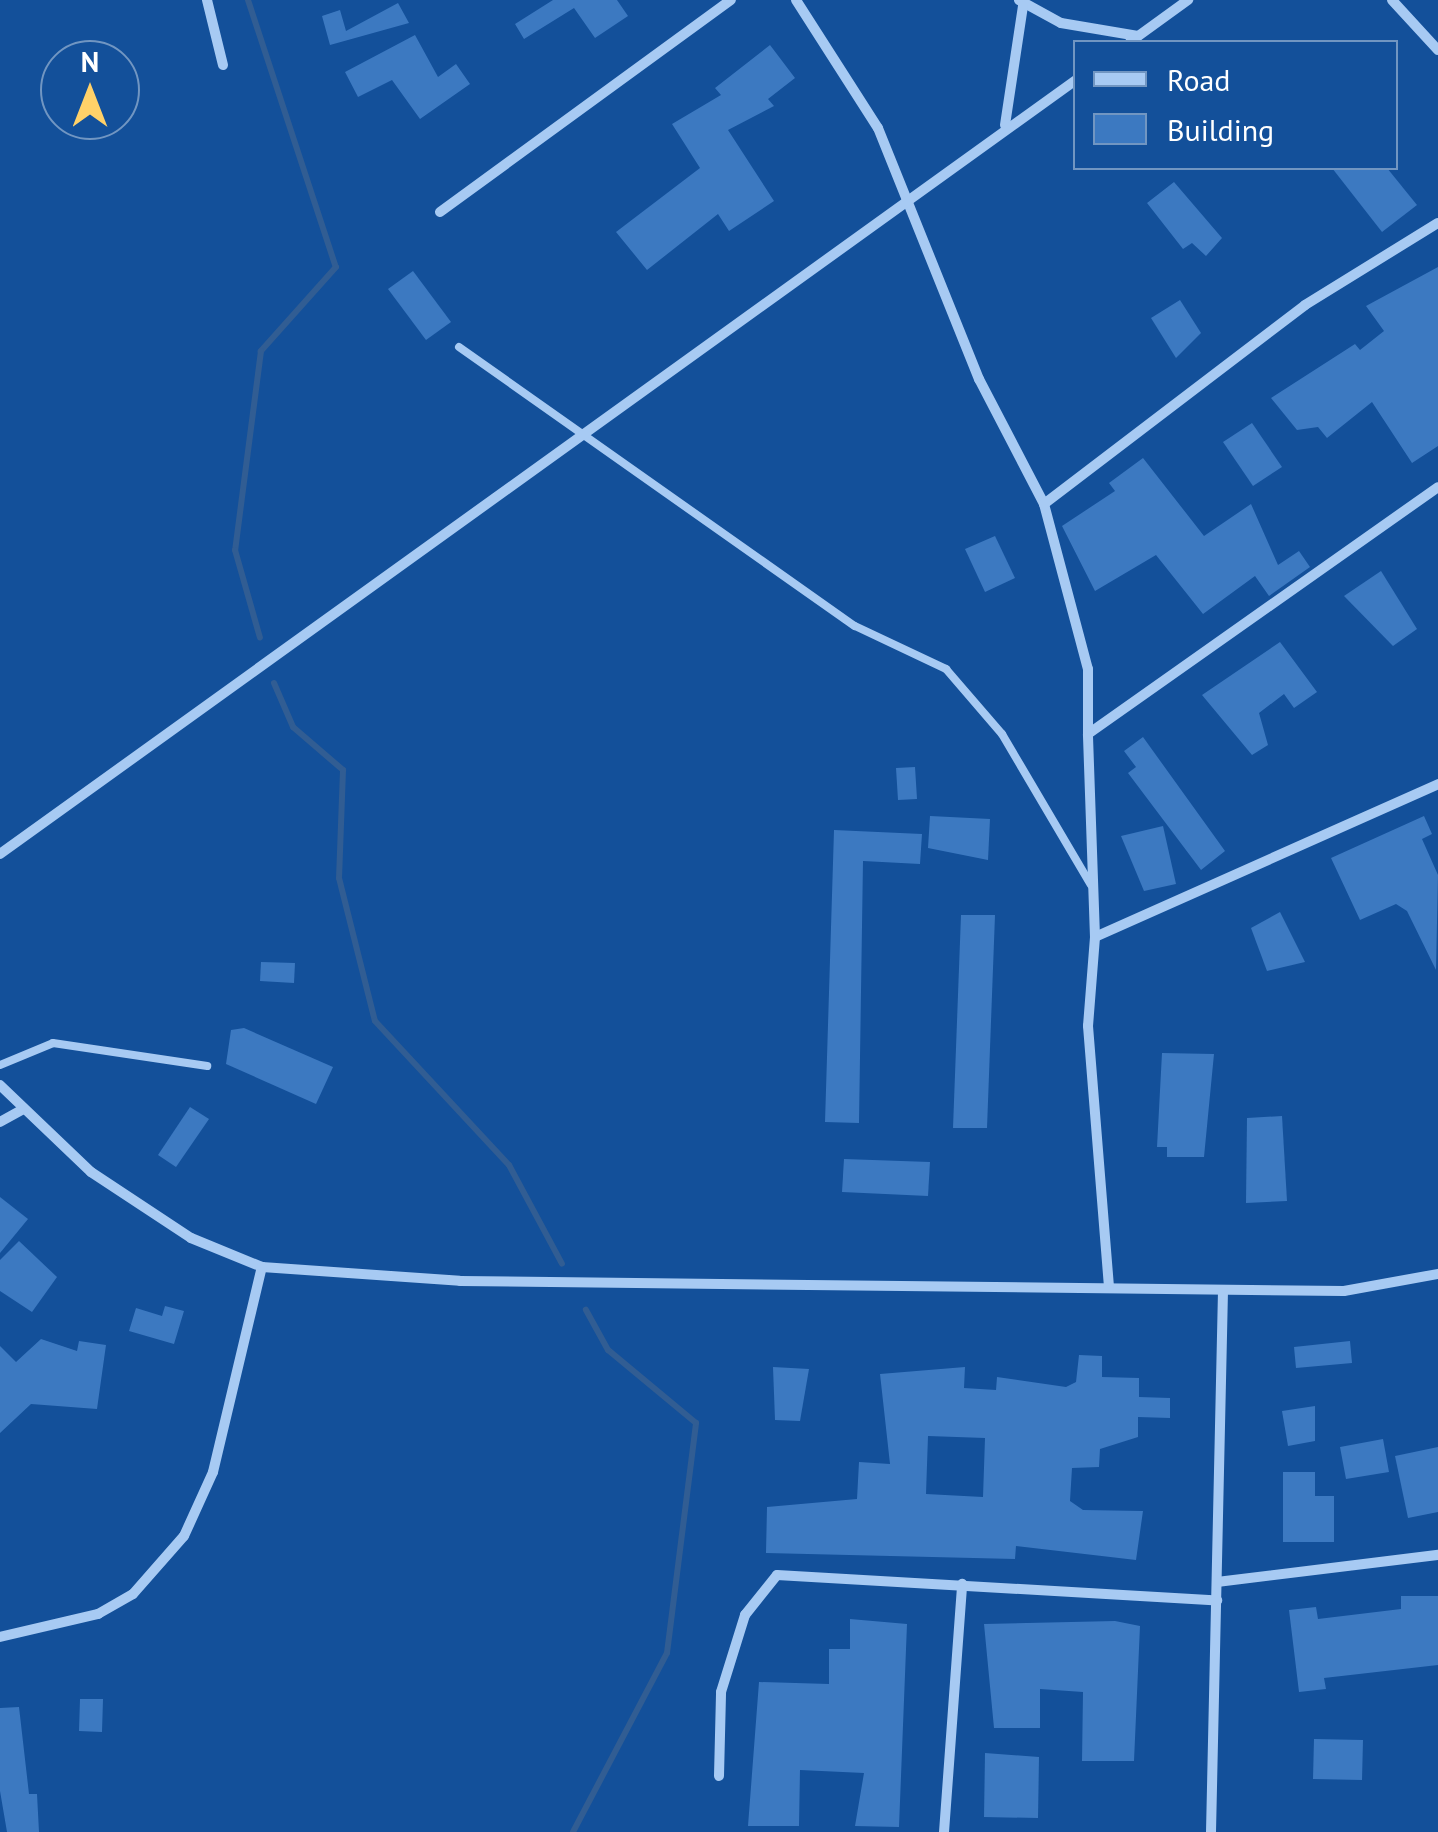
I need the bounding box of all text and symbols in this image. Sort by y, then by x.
north arrow [40,40,140,140]
legend [1073,40,1398,170]
text: N [81,43,99,80]
text: Road [1167,60,1231,99]
text: Building [1167,110,1274,149]

